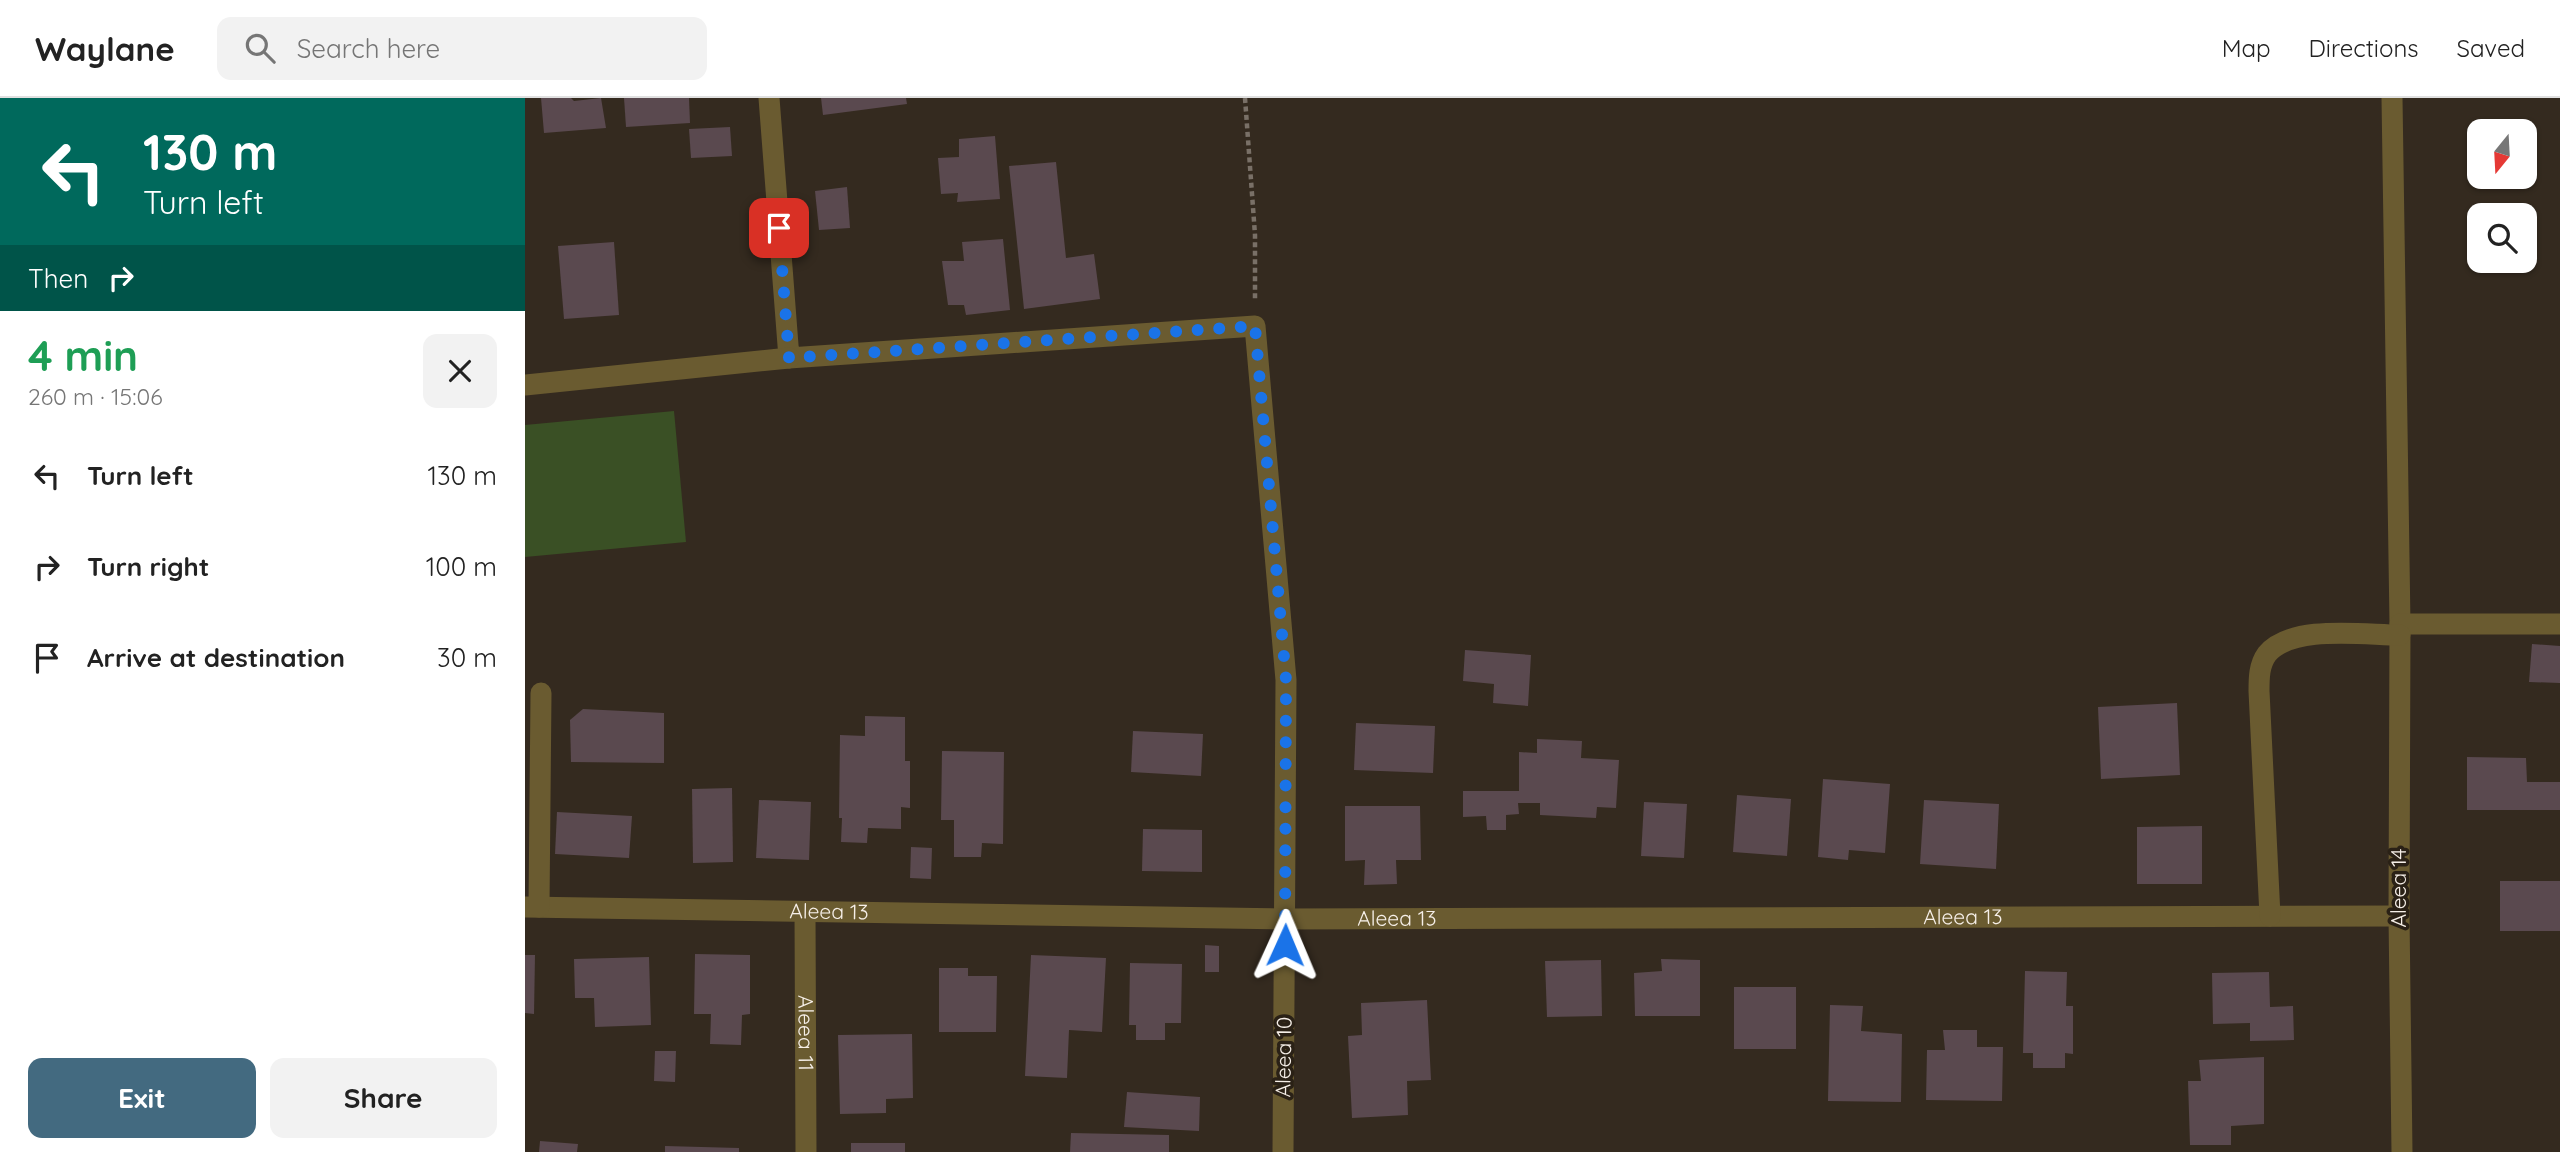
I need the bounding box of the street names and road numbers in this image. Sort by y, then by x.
street label: Aleea 14 [2385,848,2411,928]
street label: Aleea 13 [789,897,869,924]
street label: Aleea 13 [1923,903,2003,929]
street label: Aleea 13 [1357,905,1437,931]
street label: Aleea 11 [793,995,820,1071]
street label: Aleea 10 [1269,1016,1297,1098]

